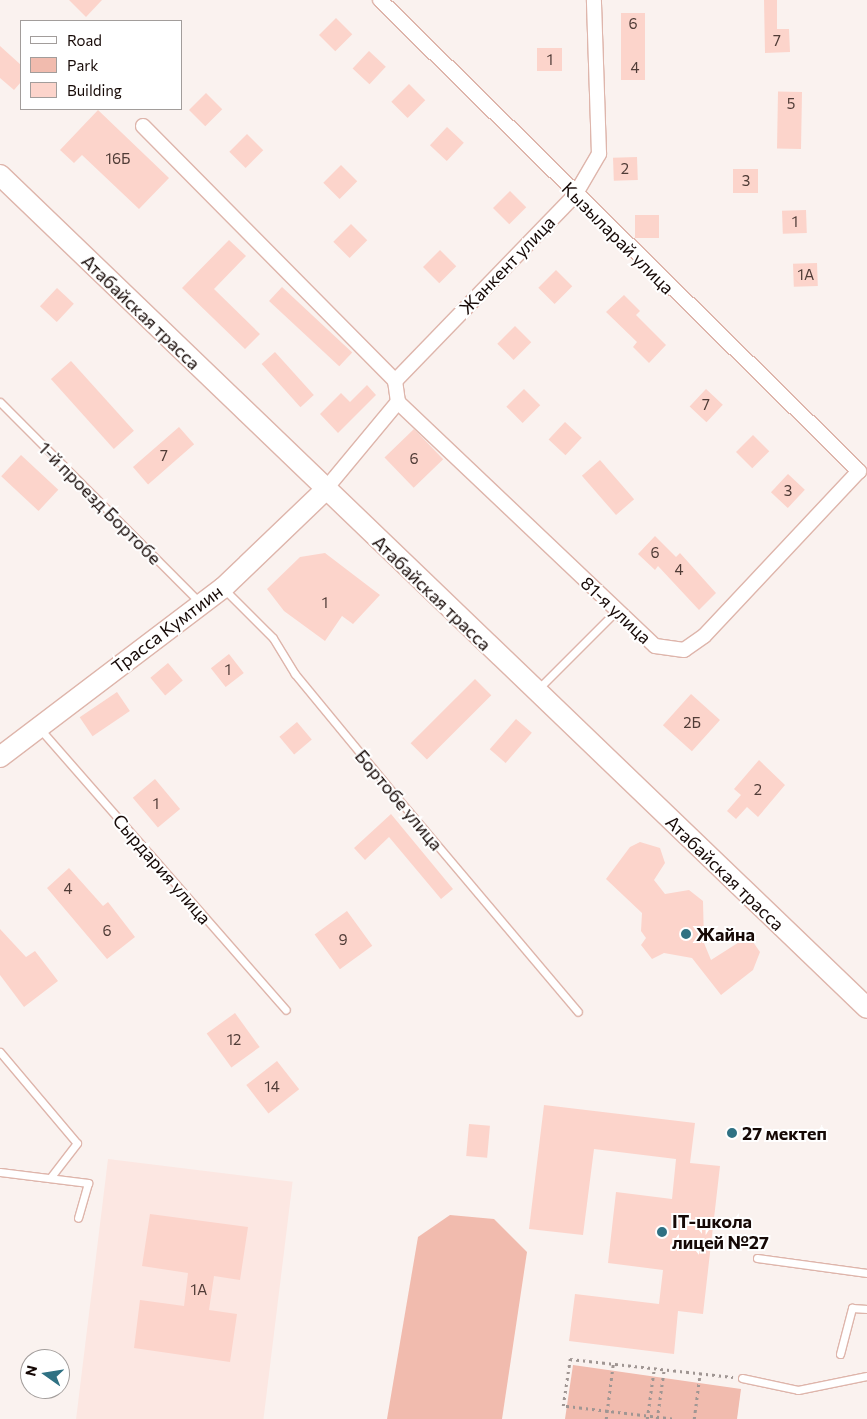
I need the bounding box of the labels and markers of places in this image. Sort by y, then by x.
place label: Жайна [696,923,755,945]
marker: Жайна [680,928,692,940]
place label: 27 мектеп [742,1122,827,1144]
marker: 27 мектеп [726,1127,738,1139]
place label: IT-школа лицей №27 [672,1211,769,1254]
marker: IT-школа лицей №27 [656,1226,668,1238]

